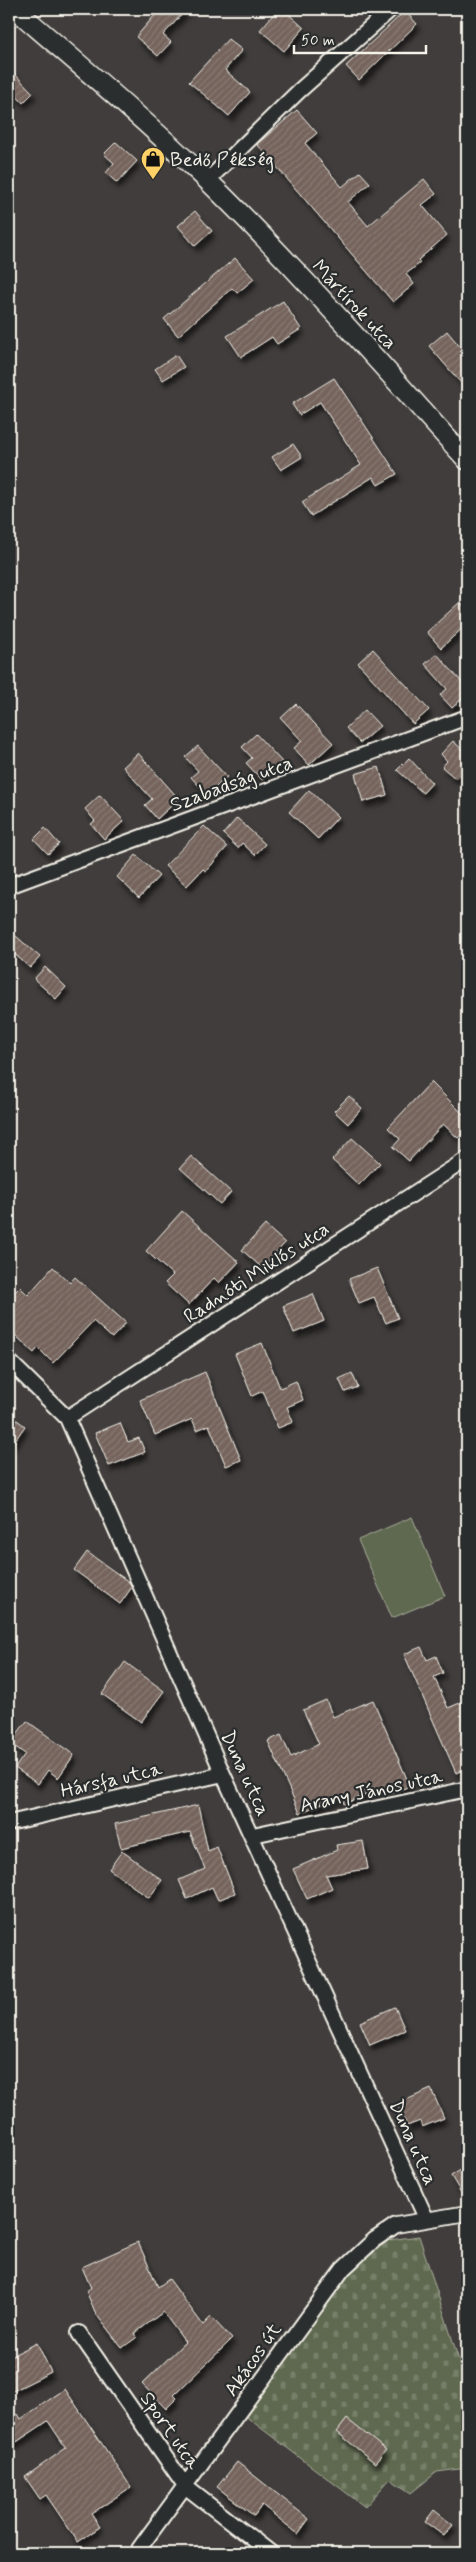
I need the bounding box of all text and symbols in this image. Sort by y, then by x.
scale bar [294,22,426,54]
text: 50 m [301,31,335,51]
shop icon: Bedő Pékség [140,146,166,180]
place label: Bedő Pékség [170,147,274,174]
street label: Mártírok utca [305,254,403,356]
street label: Szabadság utca [167,750,296,819]
street label: Radnóti Miklós utca [179,1216,335,1331]
street label: Duna utca [213,1727,276,1821]
street label: Hársfa utca [58,1755,166,1805]
street label: Arany János utca [297,1763,446,1820]
street label: Duna utca [382,2095,444,2190]
street label: Akácos út [218,2318,289,2402]
street label: Sport utca [133,2387,207,2476]

